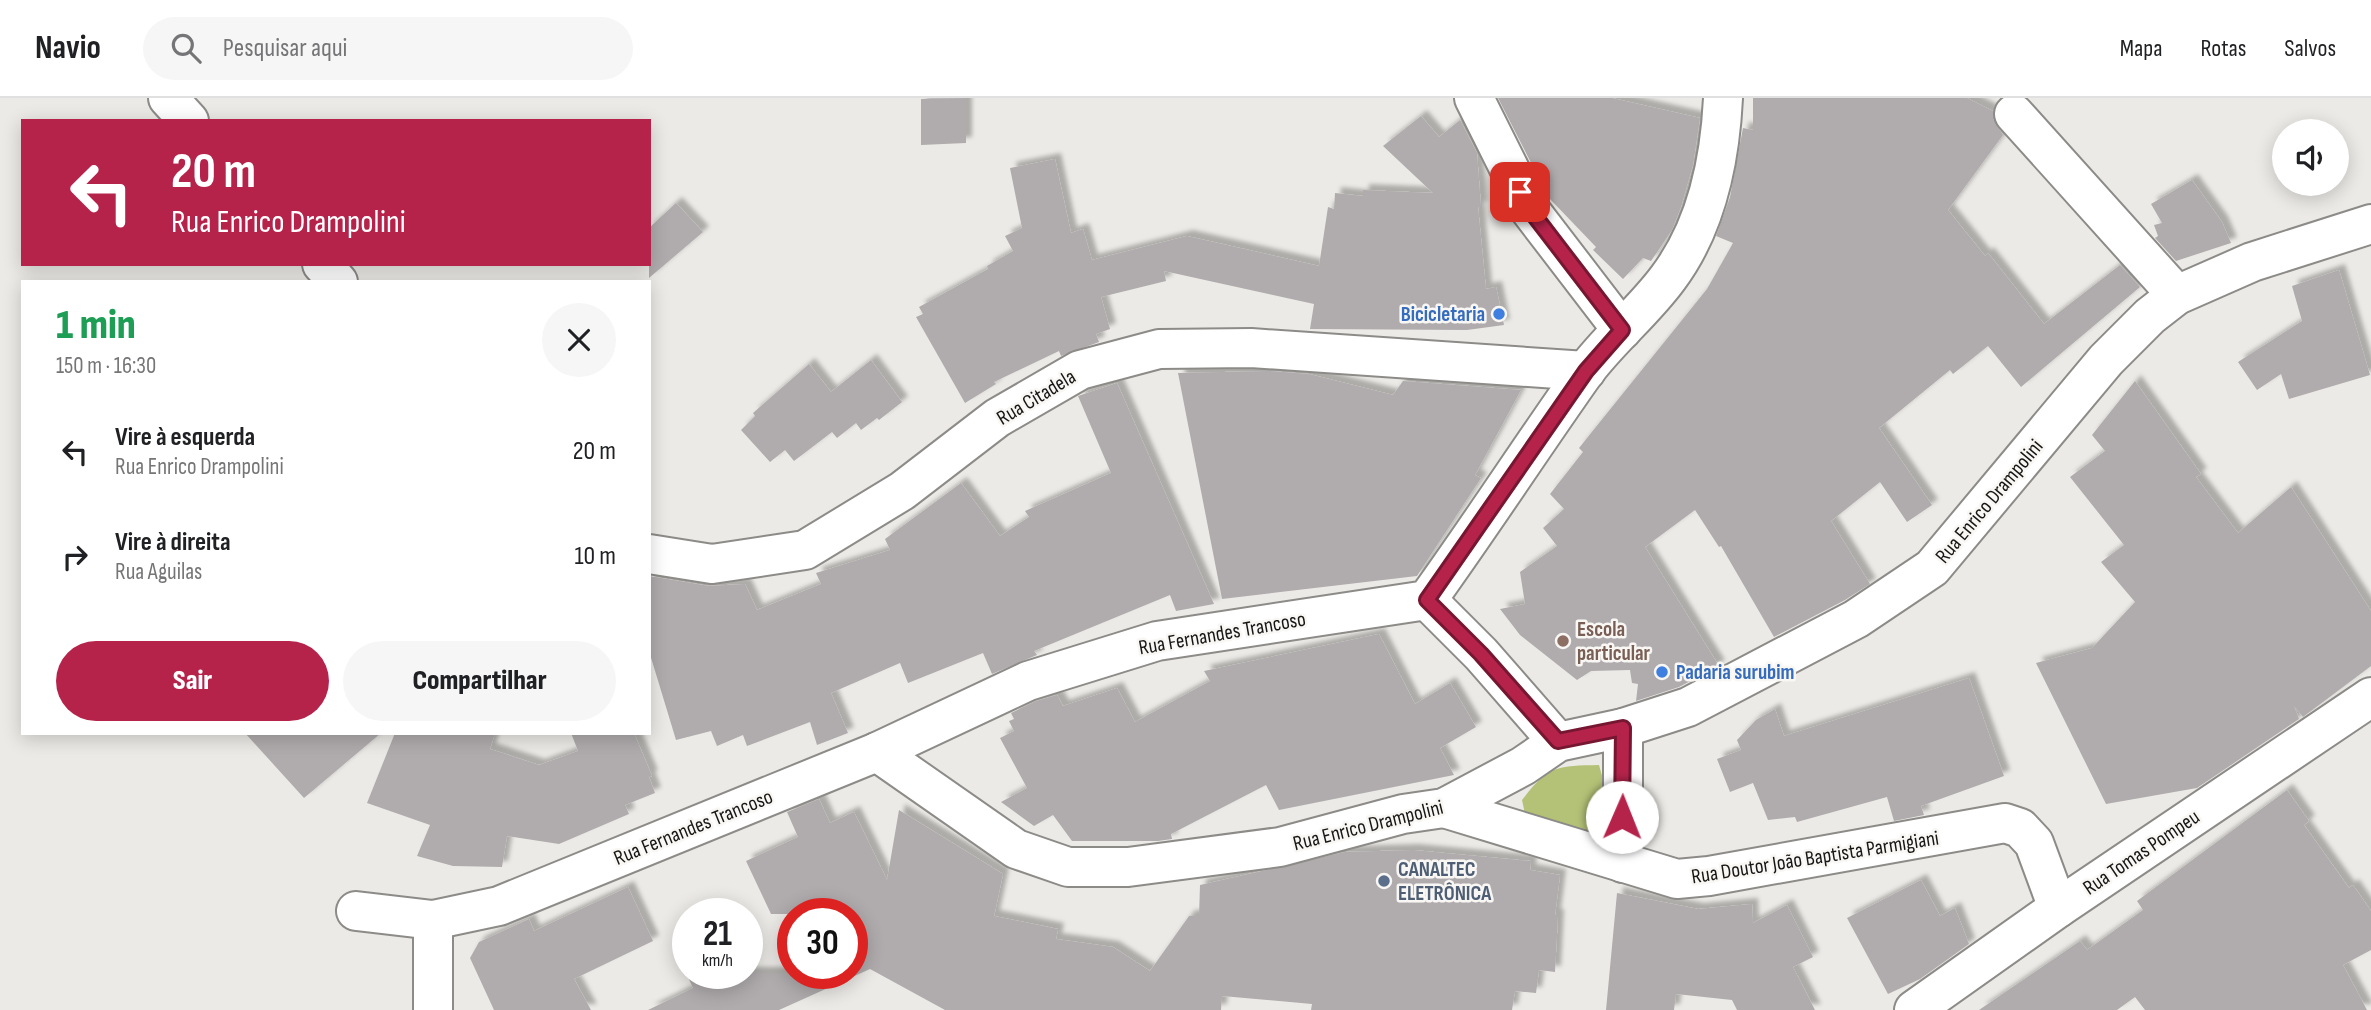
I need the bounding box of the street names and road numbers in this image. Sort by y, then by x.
street label: Rua Citadela [992,364,1080,431]
street label: Rua Enrico Drampolini [1930,434,2048,568]
street label: Rua Fernandes Trancoso [1137,606,1308,660]
street label: Rua Fernandes Trancoso [610,784,776,871]
street label: Rua Enrico Drampolini [1290,795,1446,856]
street label: Rua Tomas Pompeu [2078,804,2204,901]
street label: Rua Doutor João Baptista Parmigiani [1690,826,1941,889]

